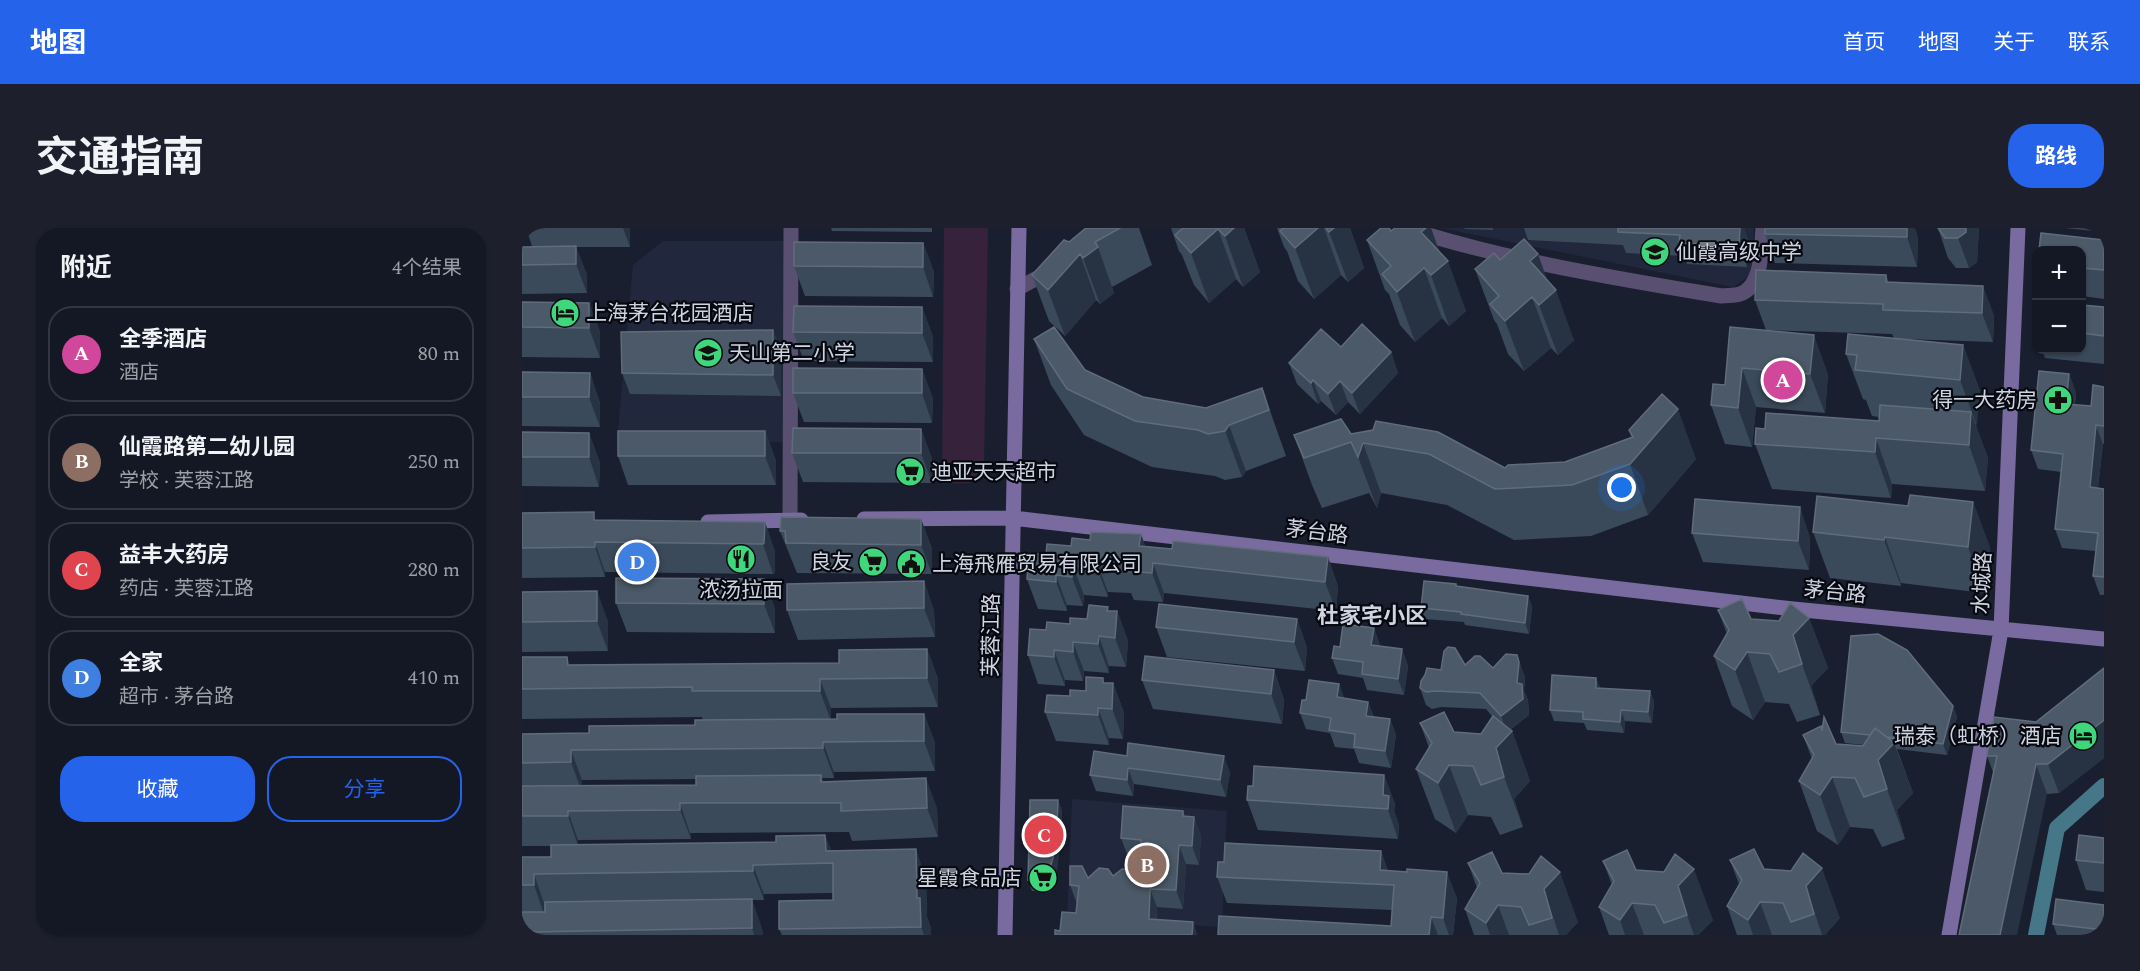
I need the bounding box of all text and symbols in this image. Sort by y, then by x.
text: 地图 [30,22,86,65]
text: 首页 [1843,27,1885,59]
text: 地图 [1918,27,1960,59]
text: 关于 [1993,27,2035,59]
text: 联系 [2068,27,2110,59]
button: 路线 [2008,124,2104,188]
text: 交通指南 [36,127,204,190]
school or university icon: 仙霞高级中学 [1639,236,1671,268]
place label: 仙霞高级中学 [1676,237,1802,269]
map controls [2032,246,2086,354]
button: + [2032,246,2086,300]
text: 附近 [60,248,112,288]
text: 4个结果 [392,253,462,283]
hotel icon: 上海茅台花园酒店 [549,297,581,329]
place label: 上海茅台花园酒店 [586,298,754,330]
button: − [2032,300,2086,354]
text: 全季酒店 [119,323,207,356]
school or university icon: 天山第二小学 [692,337,724,369]
place label: 天山第二小学 [729,338,855,370]
text: A [74,339,89,369]
text: 80 m [418,339,460,369]
text: 酒店 [119,358,159,388]
pin: A [1764,358,1802,402]
pharmacy icon: 得一大药房 [2042,384,2074,416]
place label: 得一大药房 [1932,385,2037,417]
text: 仙霞路第二幼儿园 [119,431,295,464]
text: B [74,447,89,477]
text: 250 m [408,447,460,477]
supermarket icon: 迪亚天天超市 [894,456,926,488]
place label: 迪亚天天超市 [931,457,1057,489]
text: 学校 · 芙蓉江路 [119,466,254,496]
your location [1607,473,1636,502]
street label: 茅台路 [1284,513,1350,553]
text: 益丰大药房 [119,539,229,572]
pin: D [618,540,656,584]
restaurant icon: 浓汤拉面 [725,543,757,575]
supermarket icon: 良友 [857,546,889,578]
place label: 良友 [810,547,852,579]
public building icon: 上海飛雁贸易有限公司 [895,548,927,580]
place label: 上海飛雁贸易有限公司 [932,549,1142,581]
street label: 水城路 [1965,551,2001,615]
text: C [74,555,89,585]
text: 280 m [408,555,460,585]
text: 药店 · 芙蓉江路 [119,574,254,604]
street label: 茅台路 [1802,574,1868,612]
place label: 浓汤拉面 [699,575,783,607]
street label: 芙蓉江路 [975,593,1009,677]
district label: 杜家宅小区 [1317,600,1427,633]
text: 全家 [119,647,163,680]
text: D [73,663,90,693]
text: 410 m [408,663,460,693]
text: 超市 · 茅台路 [119,682,234,712]
hotel icon: 瑞泰（虹桥）酒店 [2067,720,2099,752]
place label: 瑞泰（虹桥）酒店 [1894,721,2062,753]
button: 收藏 [60,756,255,822]
button: 分享 [267,756,462,822]
pin: C [1024,812,1064,858]
pin: B [1128,842,1166,888]
supermarket icon: 星霞食品店 [1027,862,1059,894]
place label: 星霞食品店 [917,863,1022,895]

